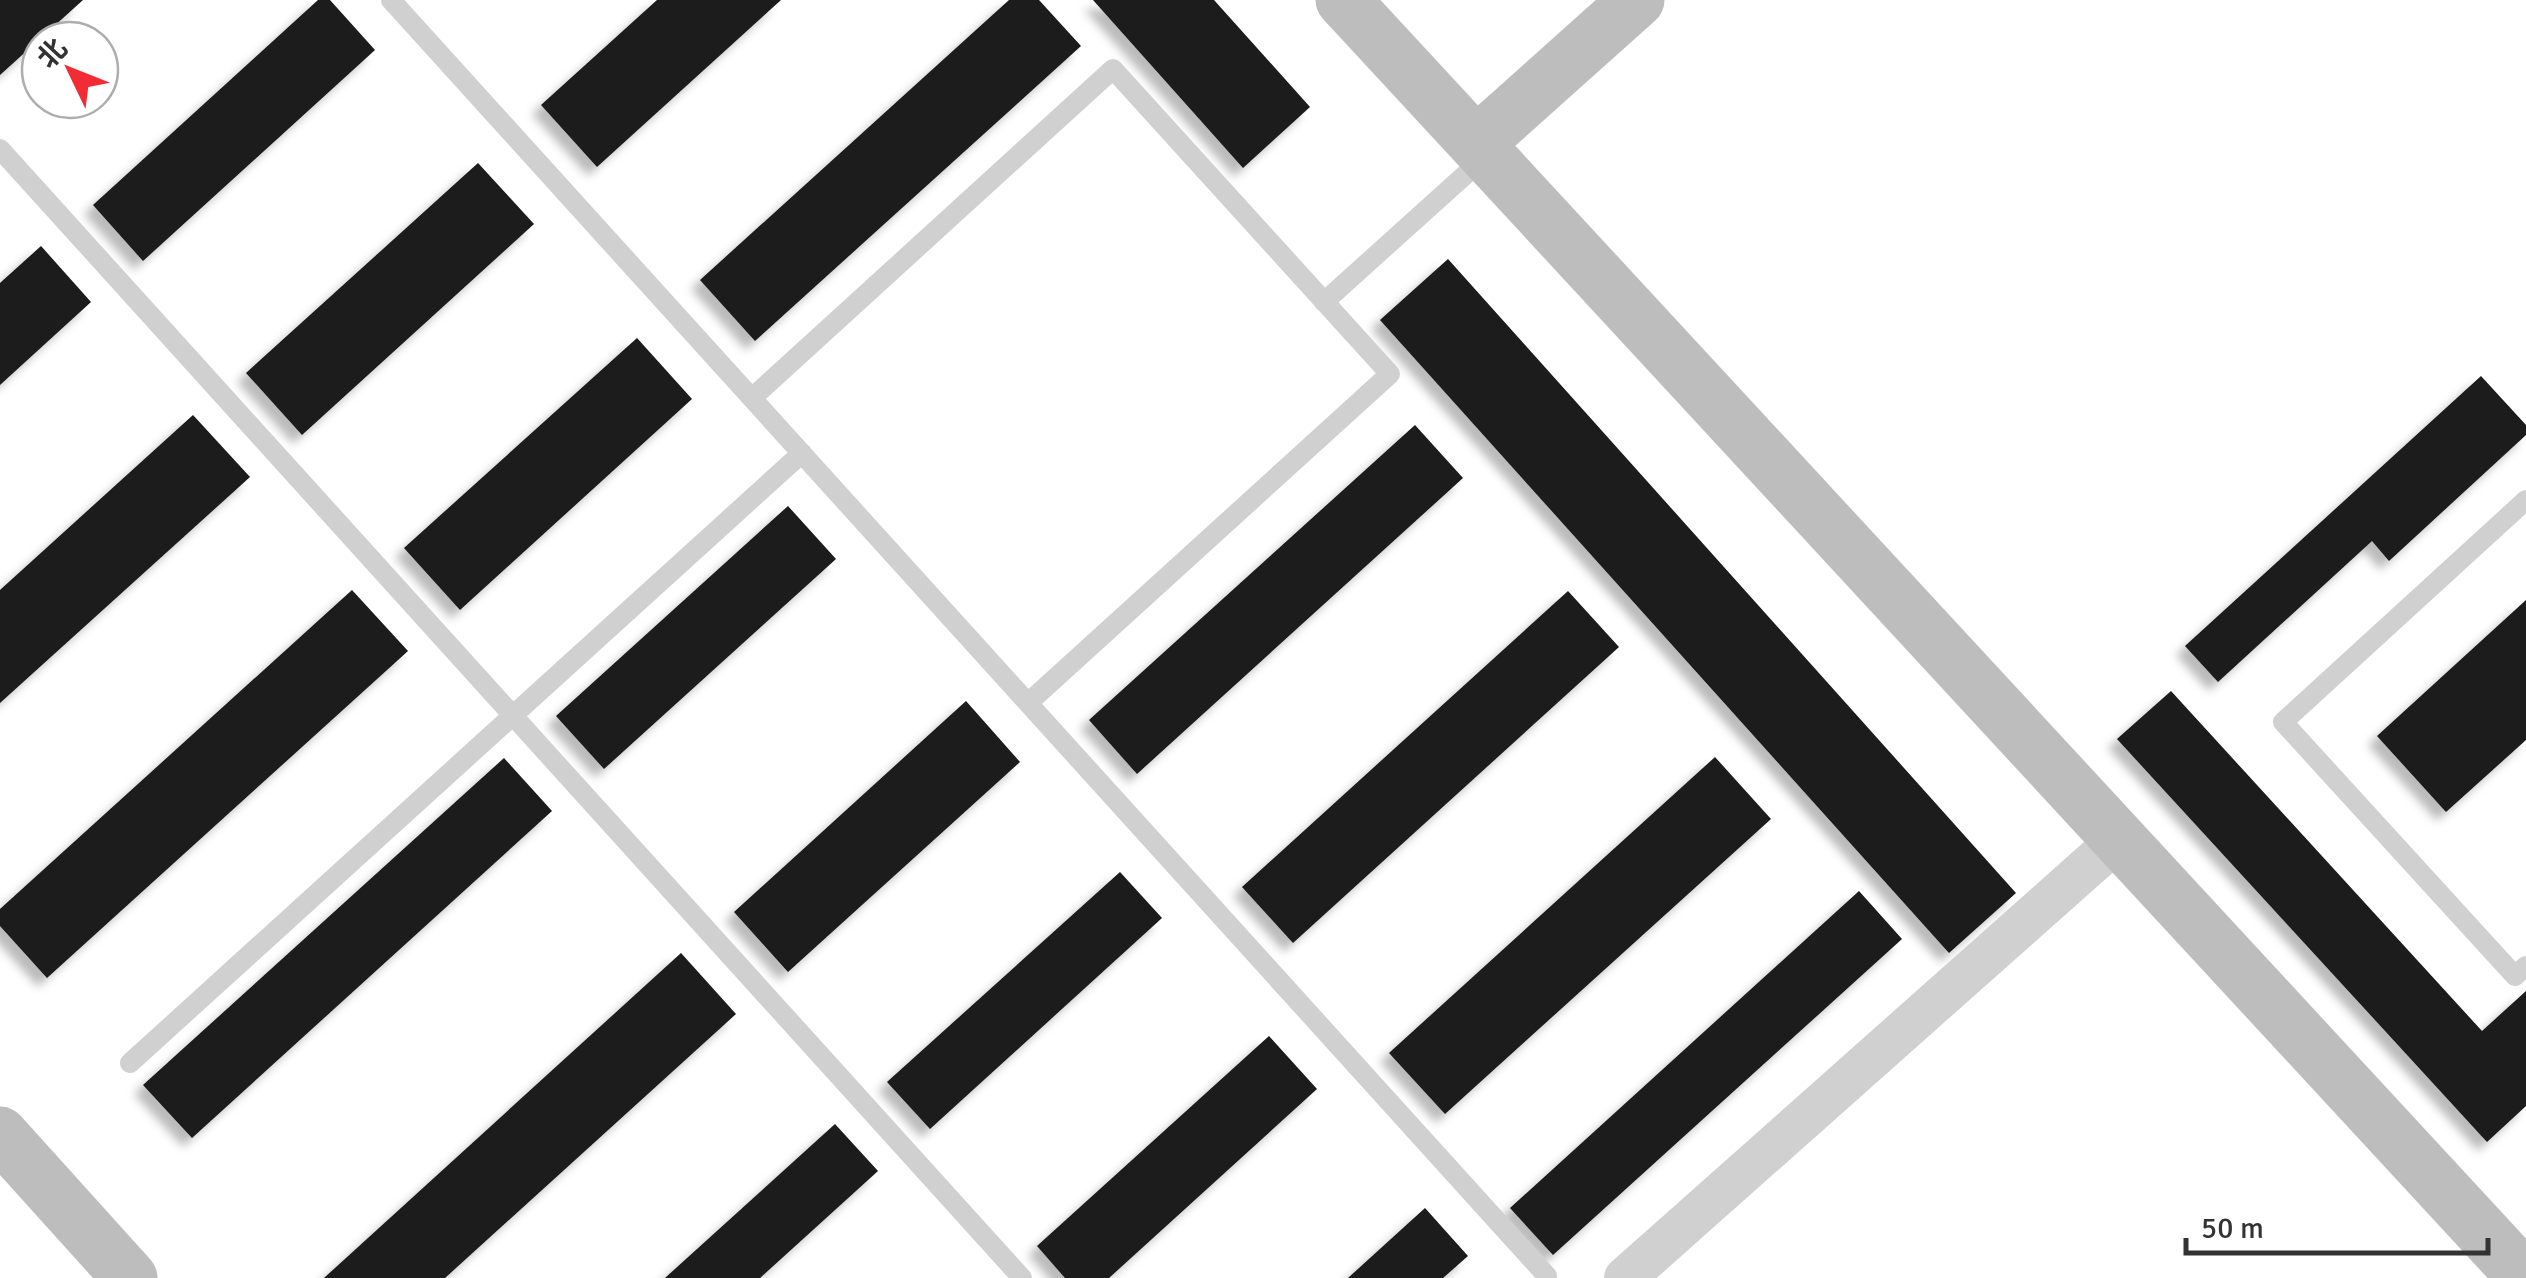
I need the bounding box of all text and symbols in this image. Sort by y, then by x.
north arrow [20,20,120,120]
text: 北 [30,32,74,75]
scale bar [2186,1193,2488,1255]
text: 50 m [2201,1210,2264,1247]

